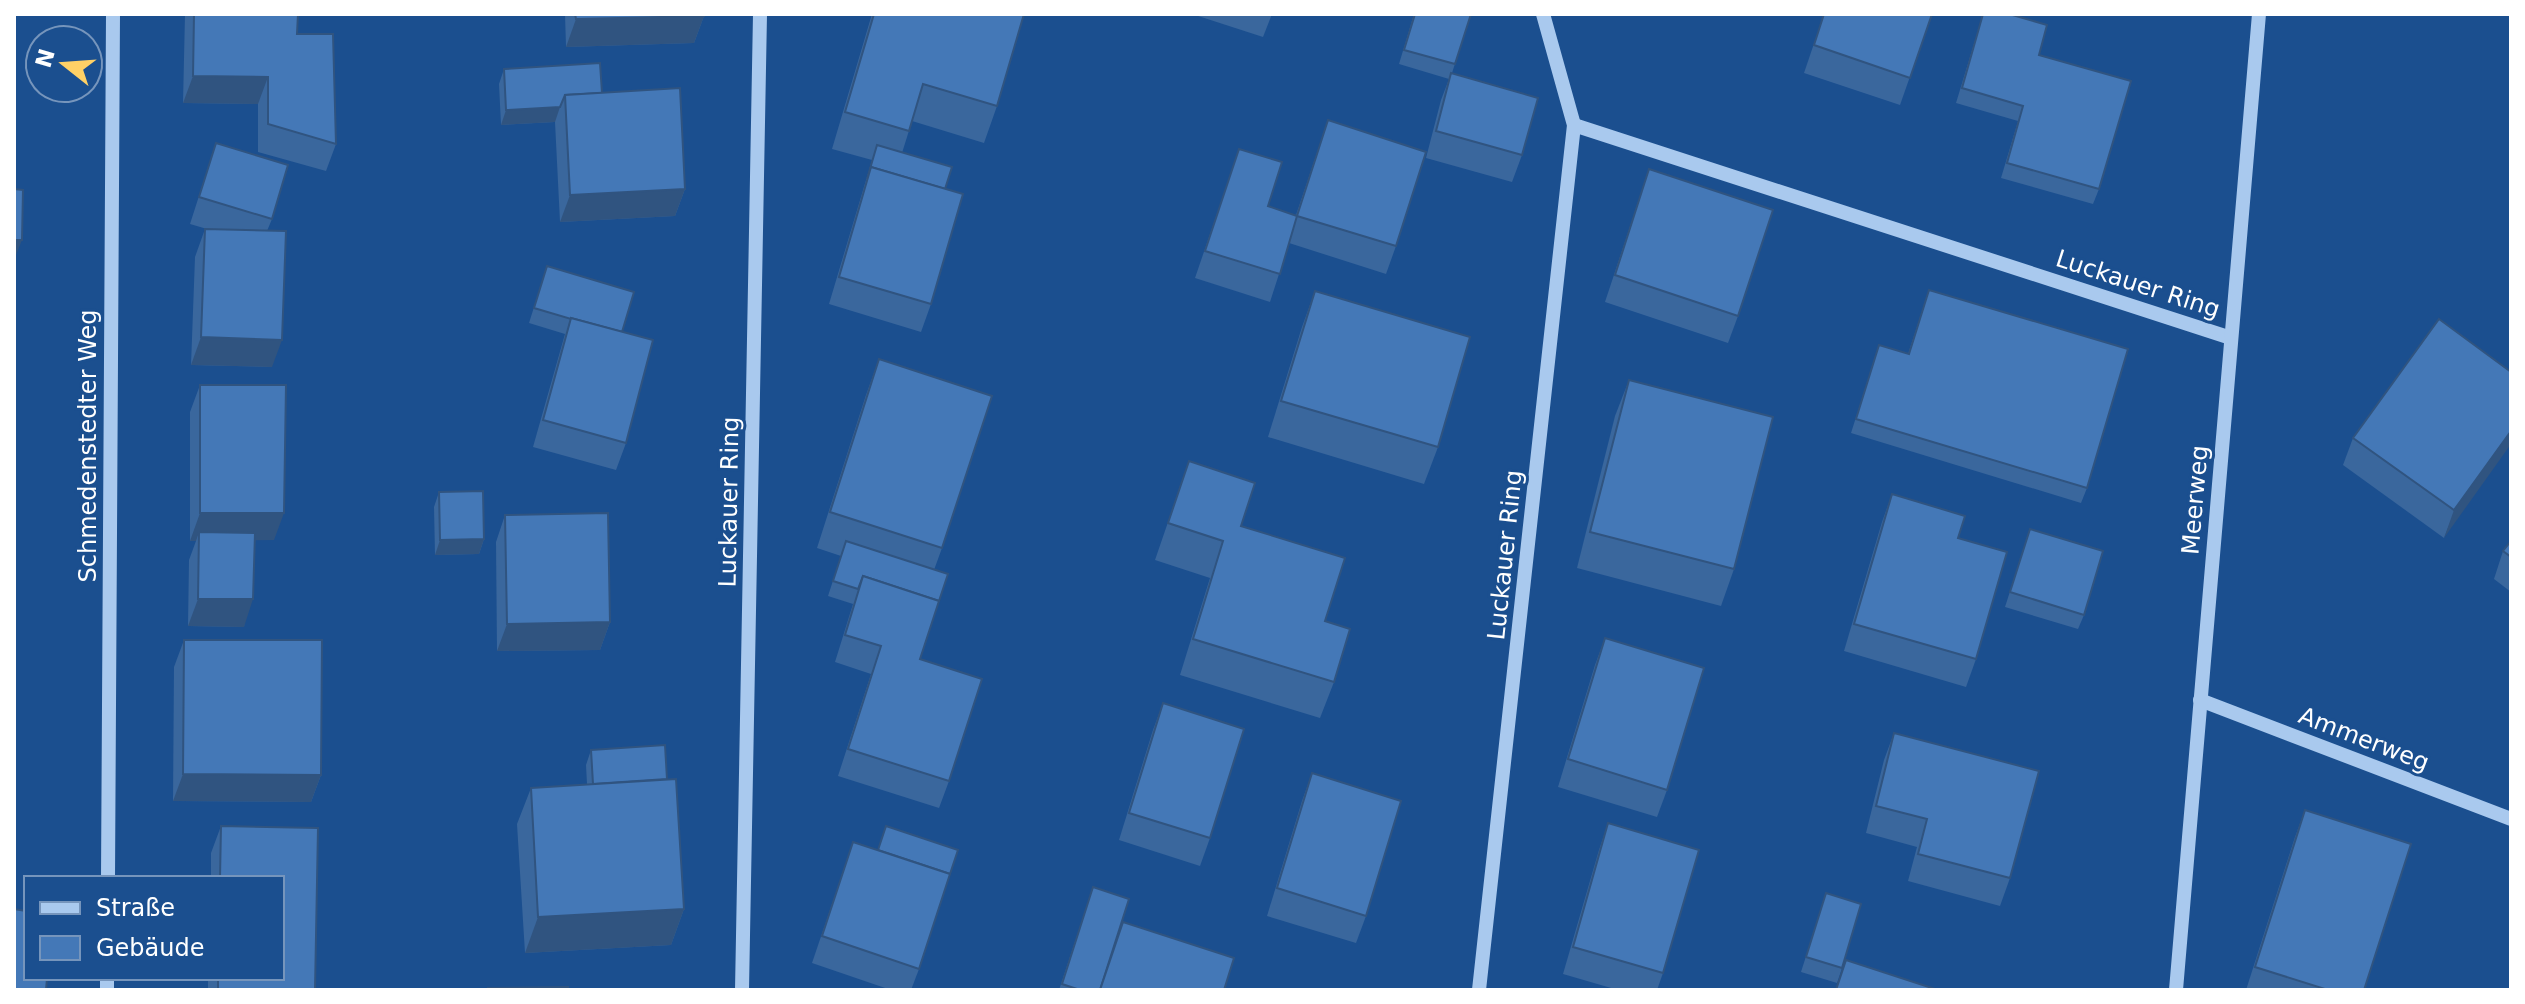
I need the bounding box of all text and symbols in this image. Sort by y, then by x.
north arrow [24,24,104,104]
text: N [31,46,60,71]
street label: Luckauer Ring [2052,244,2224,324]
street label: Schmedenstedter Weg [74,310,102,582]
street label: Luckauer Ring [714,416,744,588]
street label: Meerweg [2176,444,2214,556]
street label: Luckauer Ring [1482,469,1528,641]
street label: Ammerweg [2295,701,2433,777]
legend [24,876,284,980]
text: Straße [96,894,175,922]
text: Gebäude [96,934,205,962]

